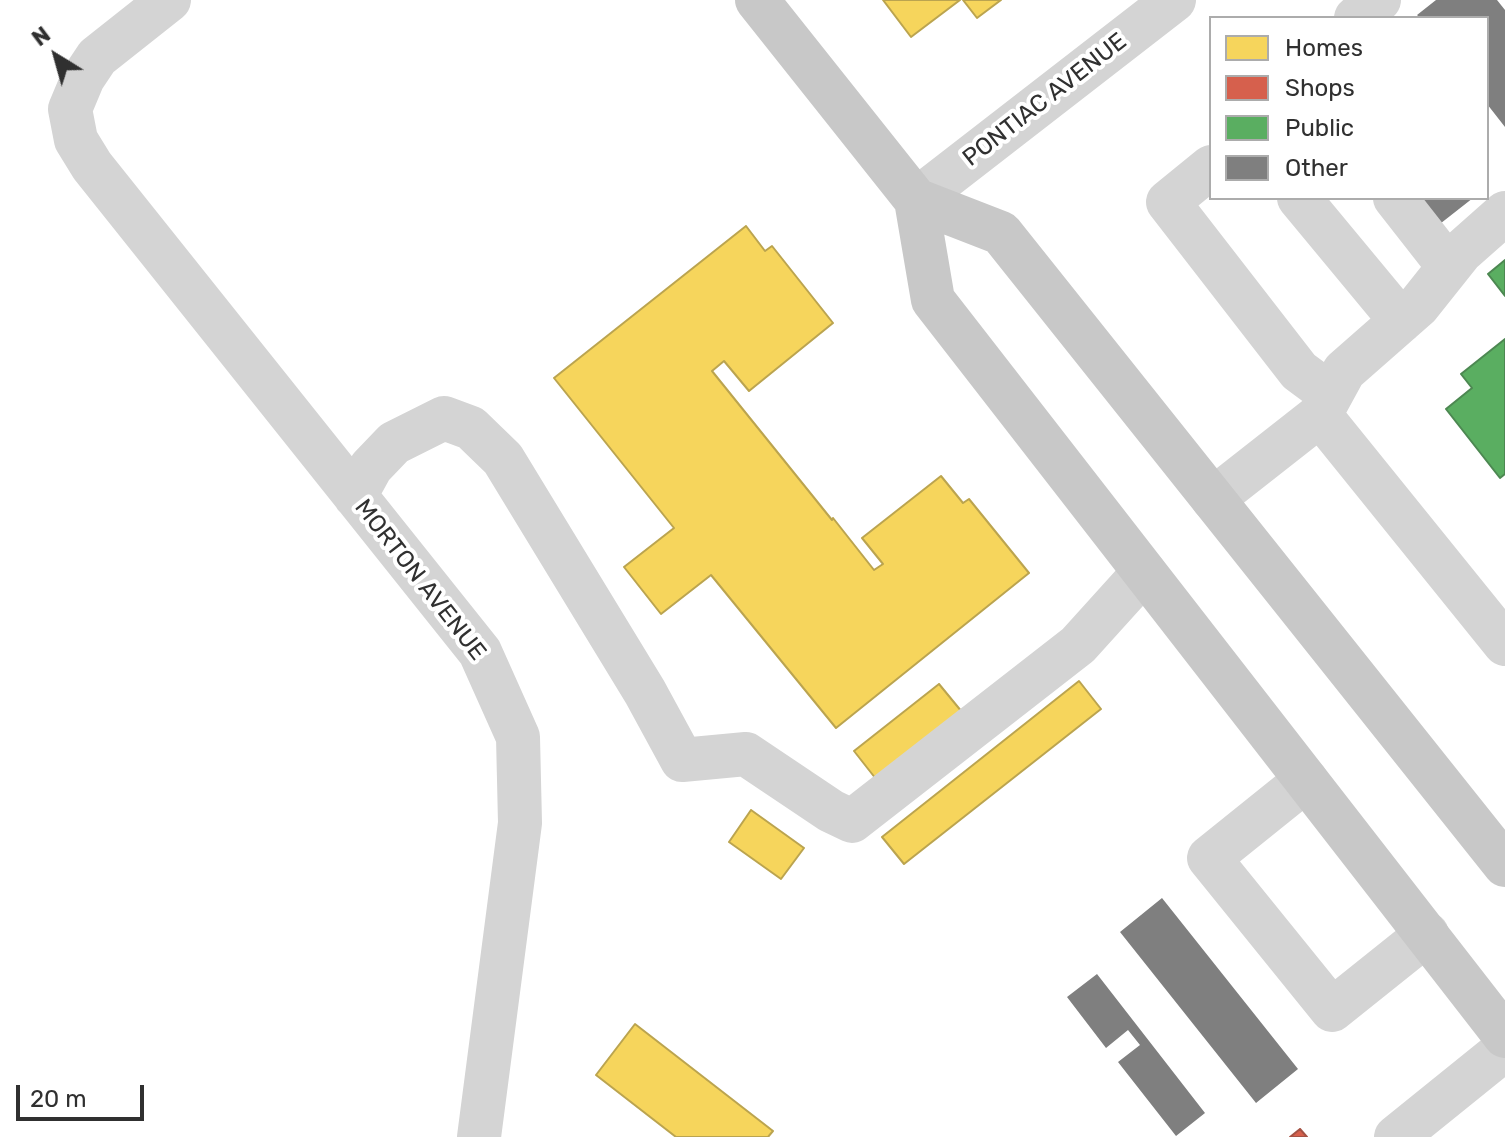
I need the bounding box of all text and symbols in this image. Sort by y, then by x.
north arrow [16,16,96,96]
legend [1209,16,1489,200]
text: N [27,21,56,52]
street label: PONTIAC AVENUE [957,27,1133,173]
text: Homes [1285,34,1363,62]
text: Shops [1285,74,1355,102]
text: Public [1285,114,1354,142]
text: Other [1285,154,1348,182]
street label: MORTON AVENUE [348,494,492,666]
scale bar [20,1069,148,1119]
text: 20 m [30,1085,87,1113]

